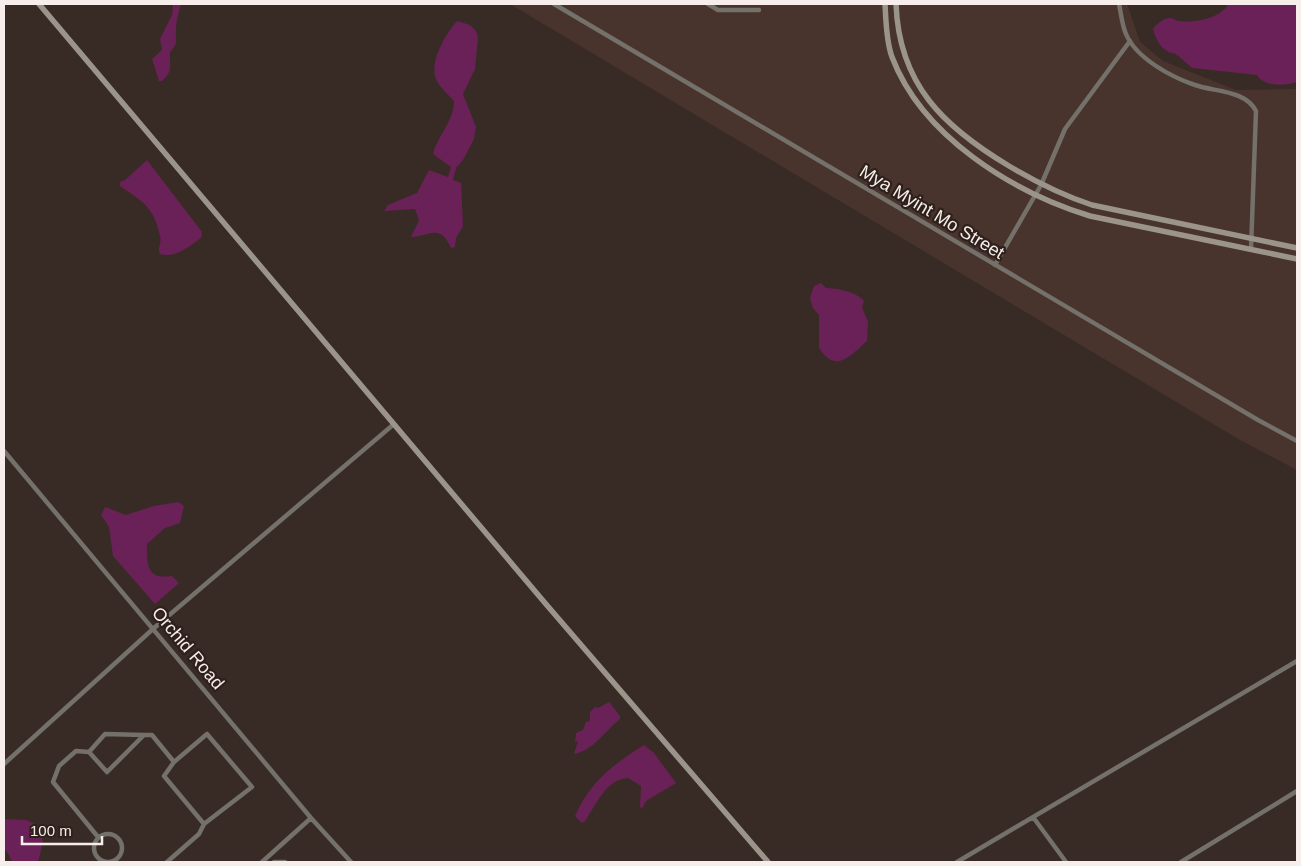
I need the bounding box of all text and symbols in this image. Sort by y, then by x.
street label: Mya Myint Mo Street [856,161,1008,263]
street label: Orchid Road [148,603,228,693]
scale bar [22,814,102,846]
text: 100 m [30,822,72,839]

